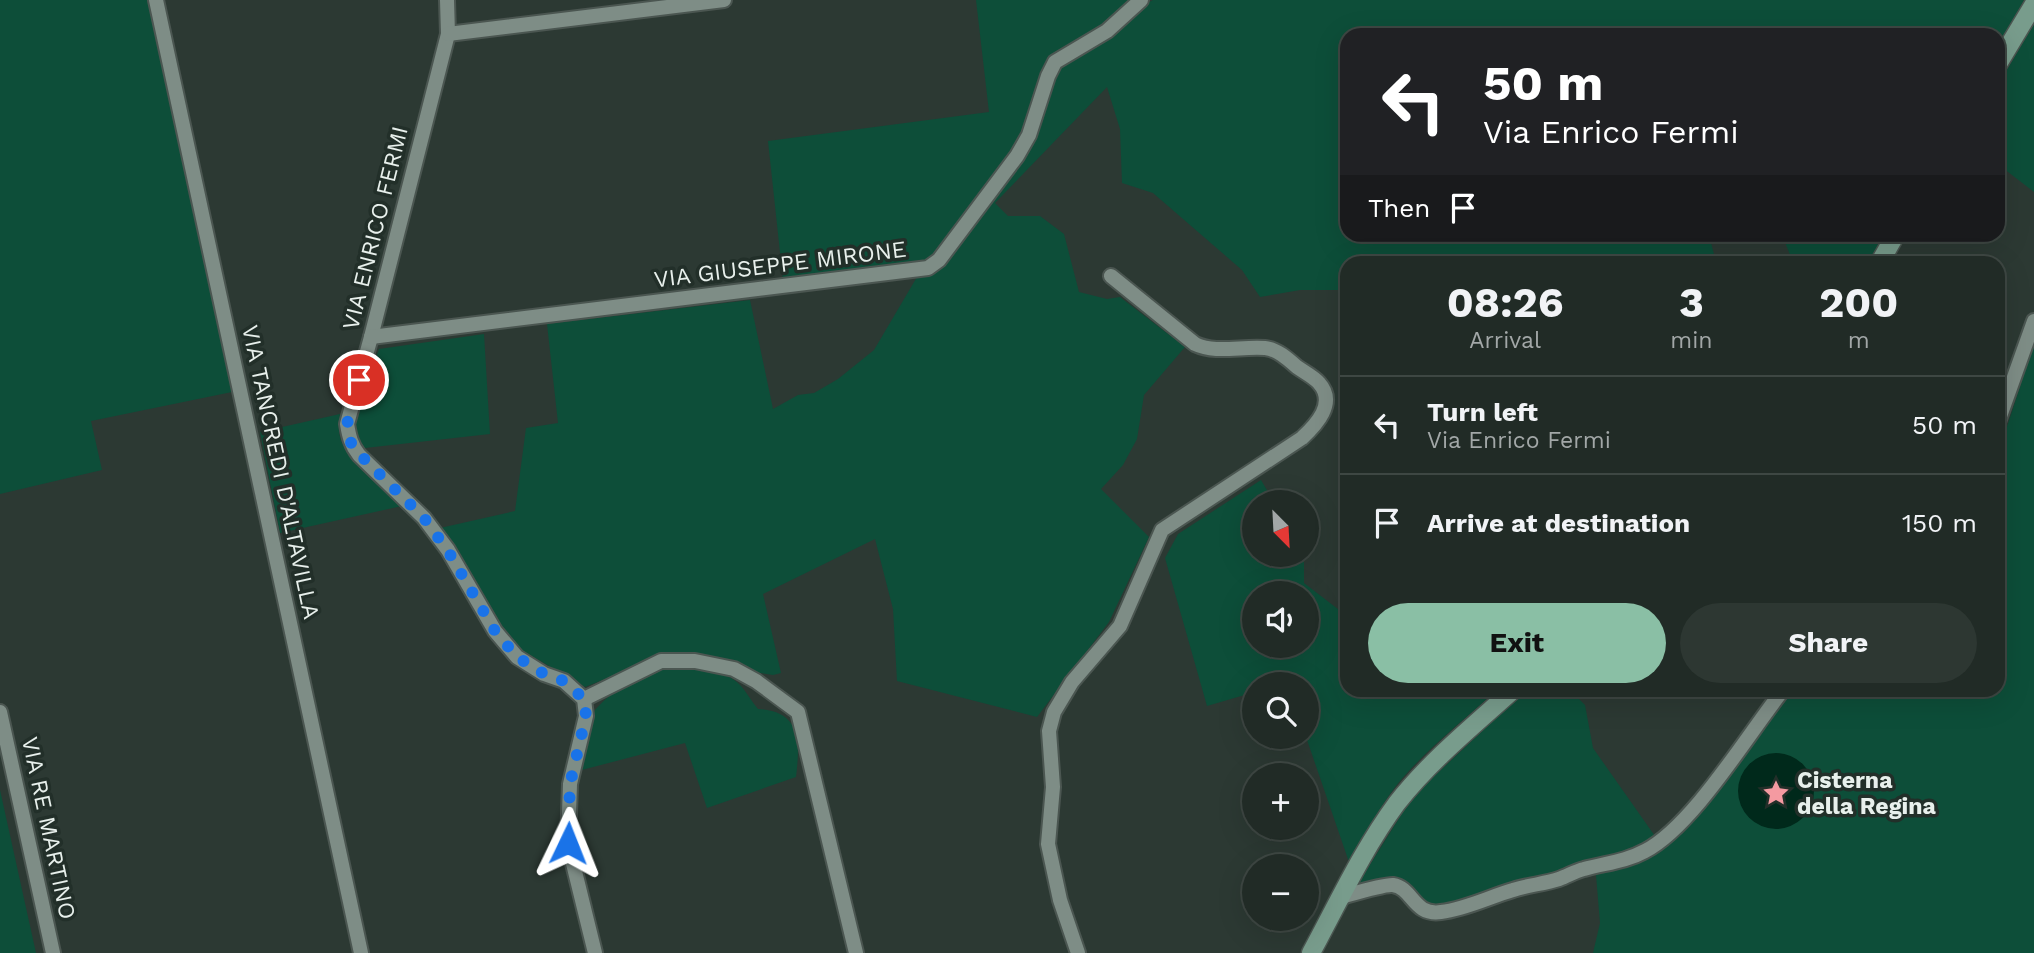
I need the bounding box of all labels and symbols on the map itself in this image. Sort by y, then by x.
street label: VIA ENRICO FERMI [337,124,414,333]
street label: VIA GIUSEPPE MIRONE [652,236,908,293]
street label: VIA TANCREDI D'ALTAVILLA [236,323,325,621]
pin [329,350,389,410]
north arrow [1242,490,1320,567]
street label: VIA RE MARTINO [16,734,81,922]
place label: Cisterna della Regina [1797,767,1936,820]
place icon: Cisterna della Regina [1761,778,1791,808]
position arrow [531,806,605,880]

